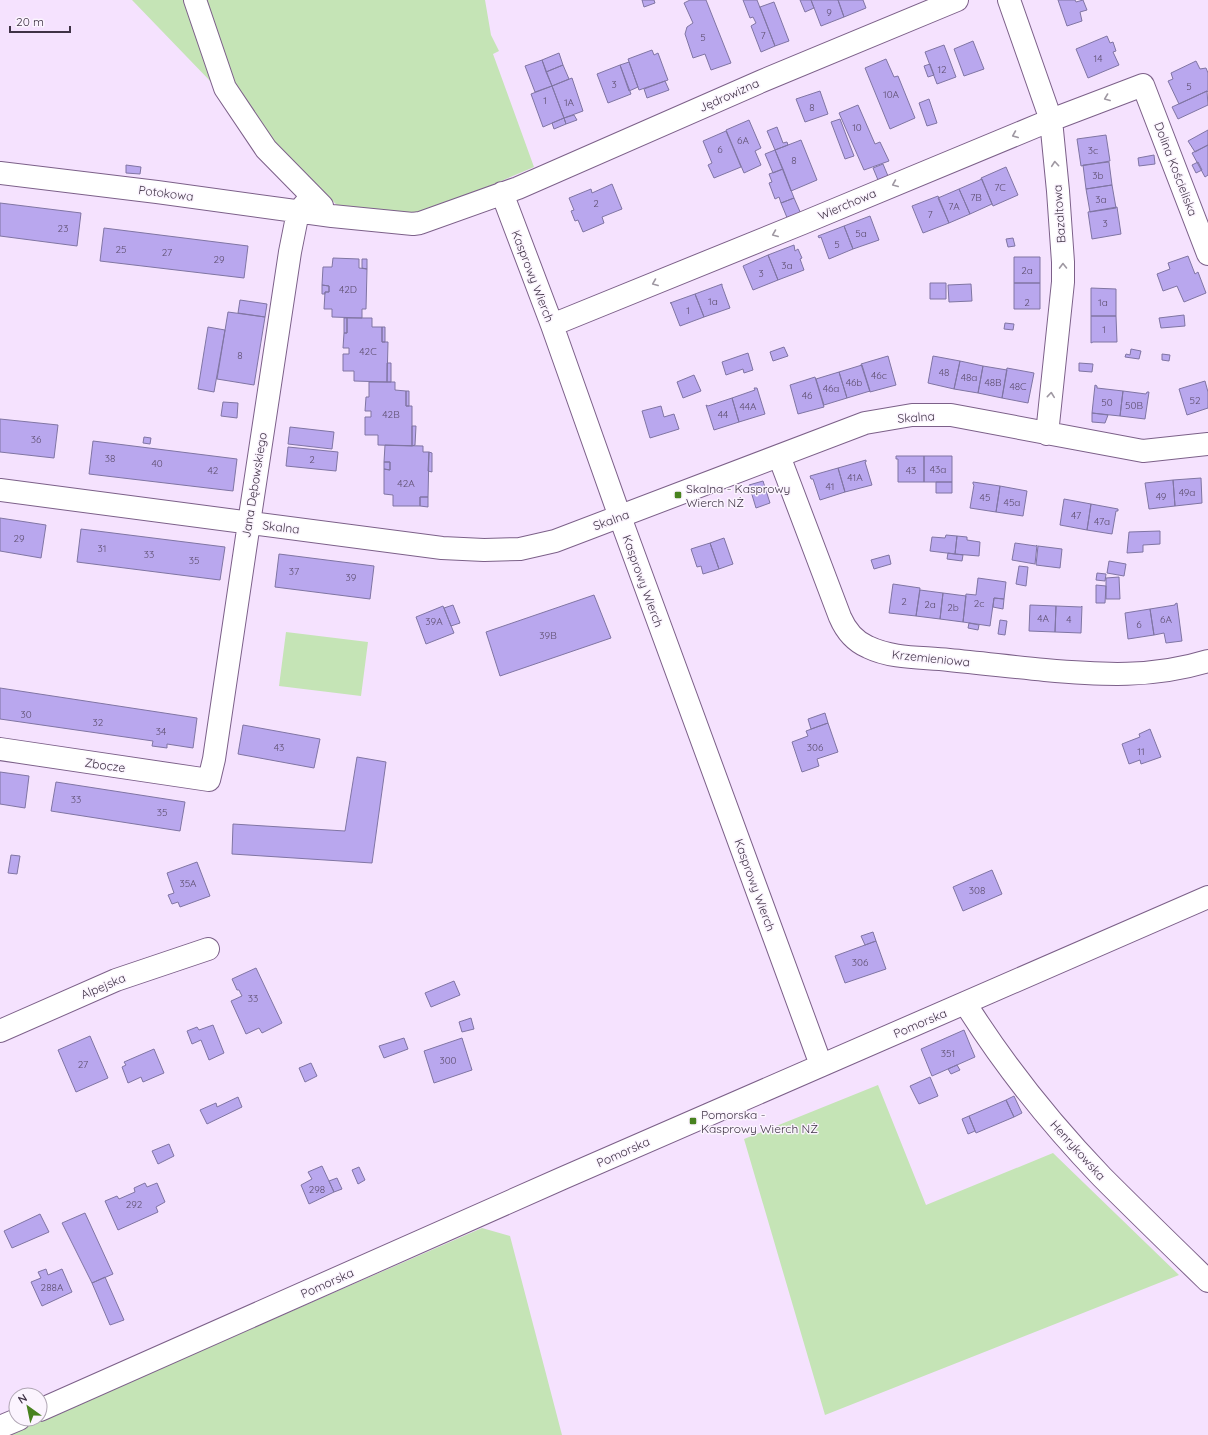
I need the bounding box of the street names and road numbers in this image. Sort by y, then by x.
street label: Jędrowizna [697,75,761,115]
street label: Dolina Kościeliska [1151,120,1201,218]
street label: Potokowa [138,182,194,204]
street label: Bazaltowa [1049,184,1069,244]
street label: Wierchowa [816,185,878,223]
street label: Kasprowy Wierch [509,228,557,324]
street label: Skalna [897,408,935,426]
street label: Jana Dębowskiego [238,431,270,539]
street label: Skalna [591,507,631,533]
street label: Skalna [262,517,300,537]
street label: Kasprowy Wierch [619,533,667,629]
street label: Krzemieniowa [891,646,971,670]
street label: Zbocze [84,755,126,775]
street label: Kasprowy Wierch [731,837,779,933]
street label: Alpejska [78,970,128,1002]
street label: Pomorska [891,1005,949,1041]
street label: Henrykowska [1047,1117,1109,1183]
street label: Pomorska [594,1134,652,1170]
street label: Pomorska [298,1265,356,1301]

